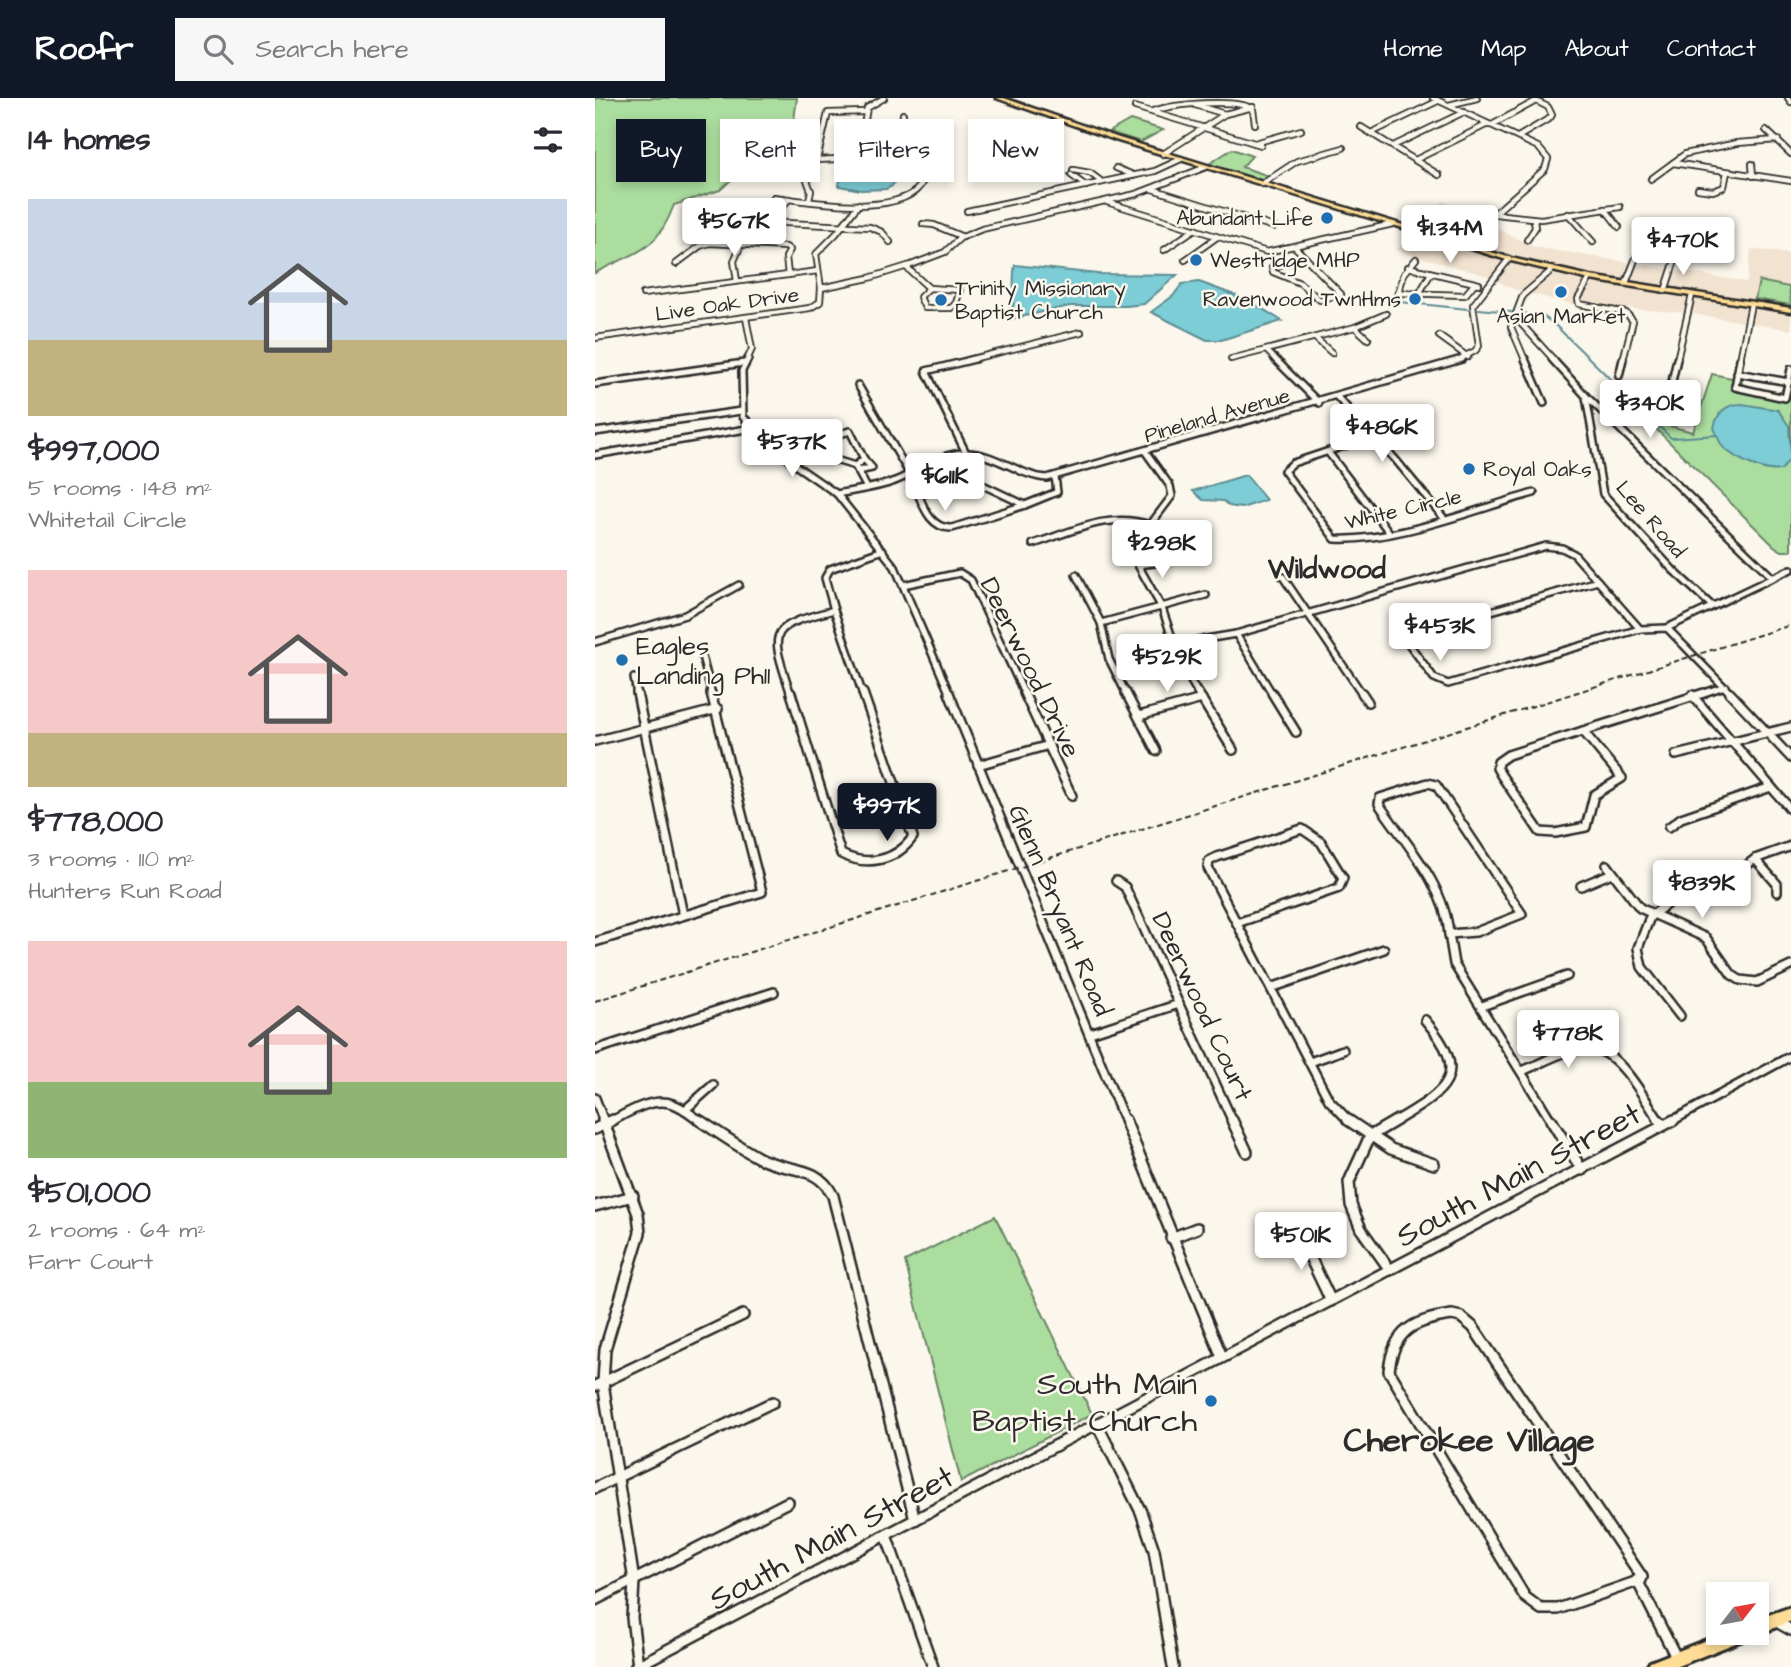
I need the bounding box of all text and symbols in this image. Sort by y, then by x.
search box [175,18,665,81]
text: Roofr [35,26,133,72]
icon: search [199,30,237,68]
text: Search here [255,31,409,67]
text: Home [1383,32,1443,66]
text: Map [1481,32,1526,66]
text: About [1564,32,1629,66]
text: Contact [1667,32,1756,66]
text: 14 homes [28,119,151,161]
chip: Buy [616,119,706,182]
chip: Rent [720,119,820,182]
chip: Filters [834,119,954,182]
chip: New [968,119,1064,182]
icon: filters [529,121,567,159]
pin: $567K [685,198,783,258]
place label: Abundant Life [1176,204,1313,233]
text: $567K [698,205,770,237]
pin: $1.34M [1393,206,1507,265]
marker: Abundant Life [1319,210,1335,226]
text: $1.34M [1417,212,1483,244]
pin: $470K [1634,218,1732,277]
text: $470K [1647,224,1719,256]
icon: home [235,245,361,371]
place label: Westridge MHP [1210,246,1360,277]
marker: Westridge MHP [1188,252,1204,268]
place label: Trinity Missionary Baptist Church [955,274,1126,328]
street label: Live Oak Drive [653,280,801,329]
marker: Asian Market [1553,284,1569,300]
place label: Ravenwood TwnHms [1203,285,1401,314]
marker: Ravenwood TwnHms [1407,291,1423,307]
marker: Trinity Missionary Baptist Church [933,292,949,308]
place label: Asian Market [1496,302,1626,331]
pin: $340K [1601,380,1699,440]
street label: Pineland Avenue [1141,381,1293,450]
text: $340K [1616,387,1684,419]
pin: $486K [1333,404,1431,464]
text: $486K [1346,411,1418,443]
pin: $537K [743,420,841,479]
text: $537K [758,426,826,458]
text: $997,000 [28,430,159,472]
pin: $611K [896,454,994,513]
place label: Royal Oaks [1483,455,1592,486]
text: $611K [921,460,969,492]
marker: Royal Oaks [1461,461,1477,477]
text: 5 rooms · 148 m² [28,472,212,504]
street label: Lee Road [1609,474,1693,564]
street label: White Circle [1342,482,1464,537]
text: Whitetail Circle [28,504,187,536]
pin: $298K [1113,520,1211,580]
text: $298K [1128,527,1196,559]
district label: Wildwood [1267,550,1387,589]
street label: Deerwood Drive [971,571,1089,763]
pin: $453K [1391,603,1489,663]
text: $453K [1405,610,1475,642]
icon: home [235,616,361,742]
place label: Eagles Landing Ph11 [636,628,770,696]
pin: $529K [1118,634,1216,694]
text: $529K [1132,641,1202,673]
marker: Eagles Landing Ph11 [614,652,630,668]
pin: $997K [838,784,936,843]
text: $997K [853,790,921,822]
street label: Glenn Bryant Road [997,799,1121,1022]
text: $778,000 [28,801,163,843]
text: 3 rooms · 110 m² [28,843,195,875]
pin: $839K [1653,860,1751,920]
text: $839K [1669,867,1735,899]
text: Hunters Run Road [28,875,222,907]
street label: Deerwood Court [1143,906,1262,1107]
icon: home [235,987,361,1113]
pin: $778K [1519,1010,1617,1070]
text: $778K [1533,1017,1603,1049]
street label: South Main Street [1388,1092,1649,1259]
text: $501,000 [28,1172,151,1214]
pin: $501K [1252,1212,1350,1272]
text: 2 rooms · 64 m² [28,1214,206,1246]
text: $501K [1271,1219,1331,1251]
text: Farr Court [28,1246,153,1278]
place label: South Main Baptist Church [972,1362,1197,1444]
marker: South Main Baptist Church [1203,1393,1219,1409]
district label: Cherokee Village [1343,1418,1595,1466]
street label: South Main Street [701,1455,962,1622]
north arrow [1706,1582,1769,1645]
map controls [1706,1582,1769,1645]

